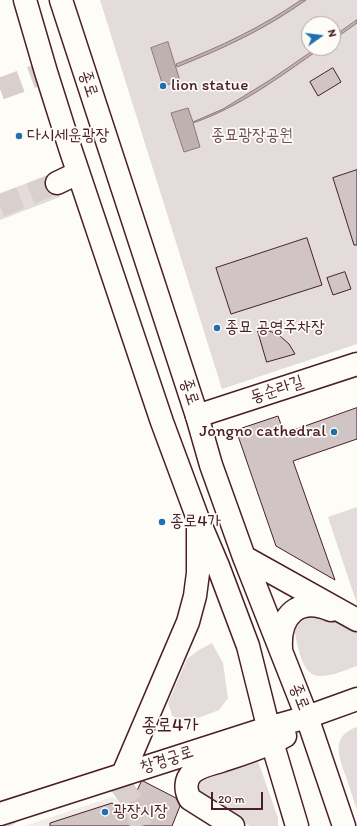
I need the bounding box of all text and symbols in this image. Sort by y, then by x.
north arrow [301,16,341,56]
text: N [325,28,339,38]
street label: 종로 [74,68,102,100]
place label: lion statue [171,76,248,96]
marker: lion statue [158,81,168,91]
place label: 다시세운광장 [27,126,109,146]
park label: 종묘광장공원 [211,126,293,146]
marker: 다시세운광장 [14,131,24,141]
place label: 종묘 공영주차장 [225,318,325,338]
marker: 종묘 공영주차장 [212,323,222,333]
street label: 동순라길 [248,372,306,408]
street label: 종로 [175,376,203,408]
place label: Jongno cathedral [199,422,326,442]
marker: Jongno cathedral [329,427,339,437]
place label: 종로4가 [170,512,221,532]
marker: 종로4가 [157,517,167,527]
street label: 종로 [285,681,313,713]
district label: 종로4가 [141,715,199,737]
street label: 창경궁로 [138,742,196,778]
scale bar [213,784,265,810]
text: 20 m [218,792,245,806]
place label: 광장시장 [113,802,168,822]
marker: 광장시장 [100,807,110,817]

